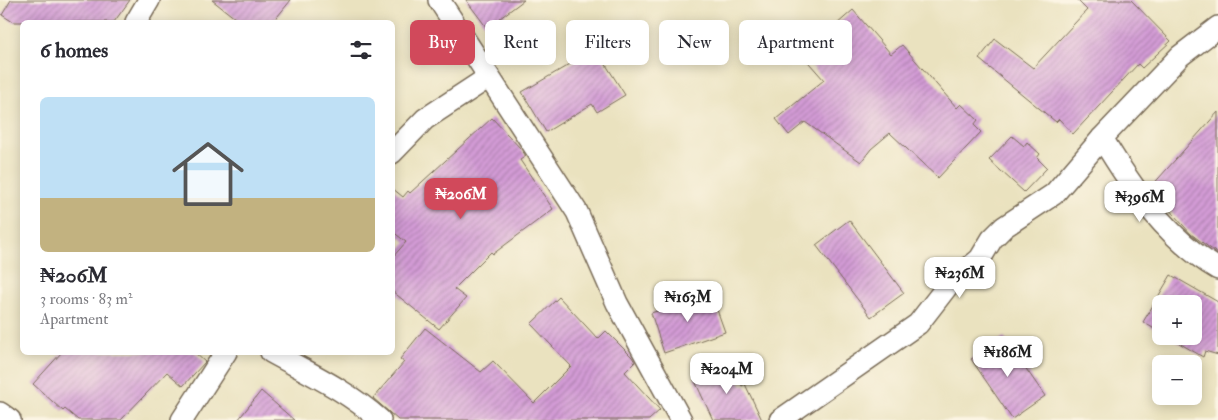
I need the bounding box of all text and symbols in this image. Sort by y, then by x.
chip: Buy [410,20,475,65]
chip: Rent [485,20,556,65]
chip: Filters [566,20,649,65]
chip: New [659,20,729,65]
chip: Apartment [739,20,852,65]
icon: filters [347,36,375,64]
text: 6 homes [40,37,108,64]
icon: home [163,129,253,219]
pin: ₦206M [426,178,496,220]
pin: ₦396M [1105,180,1175,223]
text: ₦206M [435,184,487,204]
text: ₦396M [1115,187,1165,207]
pin: ₦236M [925,256,995,299]
text: ₦206M [40,262,107,289]
text: ₦236M [935,263,985,283]
pin: ₦163M [653,280,723,323]
text: ₦163M [665,287,711,307]
text: 3 rooms · 83 m² [40,289,133,309]
map controls [1152,295,1202,405]
button: + [1152,295,1202,345]
text: Apartment [40,309,108,329]
pin: ₦186M [973,336,1043,378]
text: ₦186M [984,342,1032,362]
pin: ₦204M [692,352,762,395]
button: − [1152,355,1202,405]
text: ₦204M [701,359,753,379]

